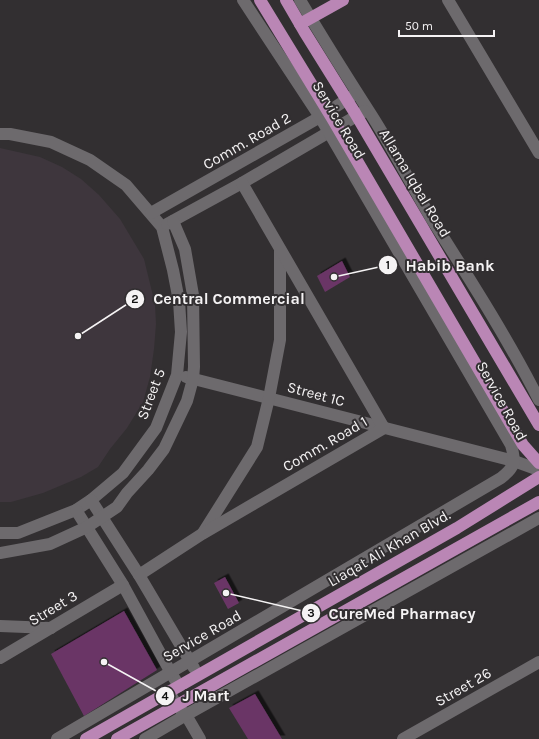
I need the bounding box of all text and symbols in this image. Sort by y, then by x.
scale bar [399,12,494,38]
text: 50 m [405,19,433,33]
street label: Service Road [309,78,369,162]
street label: Comm. Road 2 [200,109,294,173]
street label: Allama Iqbal Road [375,125,455,241]
callout: Habib Bank [378,251,502,279]
text: Habib Bank [406,256,495,275]
text: 1 [386,258,390,272]
callout: Central Commercial [125,285,313,313]
text: Central Commercial [153,289,305,308]
text: 2 [131,292,139,306]
street label: Service Road [473,358,531,444]
street label: Street 5 [133,366,169,422]
street label: Street 1C [285,378,347,410]
street label: Comm. Road 1 [279,413,371,475]
street label: Liaqat Ali Khan Blvd. [325,505,454,590]
street label: Street 3 [25,586,81,630]
callout: CureMed Pharmacy [301,599,484,627]
text: CureMed Pharmacy [328,604,476,623]
street label: Service Road [160,606,244,666]
text: 3 [307,606,315,620]
street label: Street 26 [432,664,494,710]
callout: J Mart [155,682,238,710]
text: J Mart [182,686,230,705]
text: 4 [161,689,169,703]

